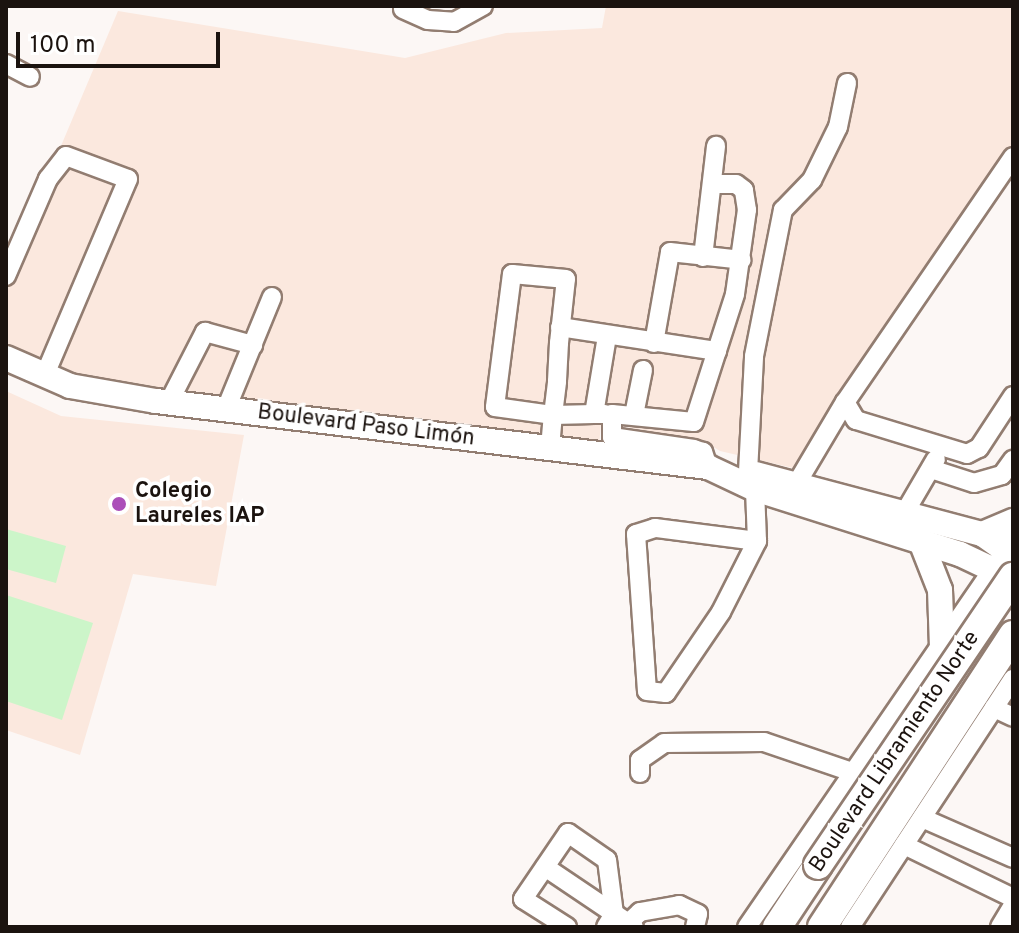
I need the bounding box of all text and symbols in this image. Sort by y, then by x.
scale bar [20,16,224,66]
text: 100 m [30,31,96,61]
street label: Boulevard Paso Limón [256,400,476,452]
place label: Colegio Laureles IAP [135,478,264,530]
marker: Colegio Laureles IAP [110,495,128,513]
street label: Boulevard Libramiento Norte [804,626,986,878]

